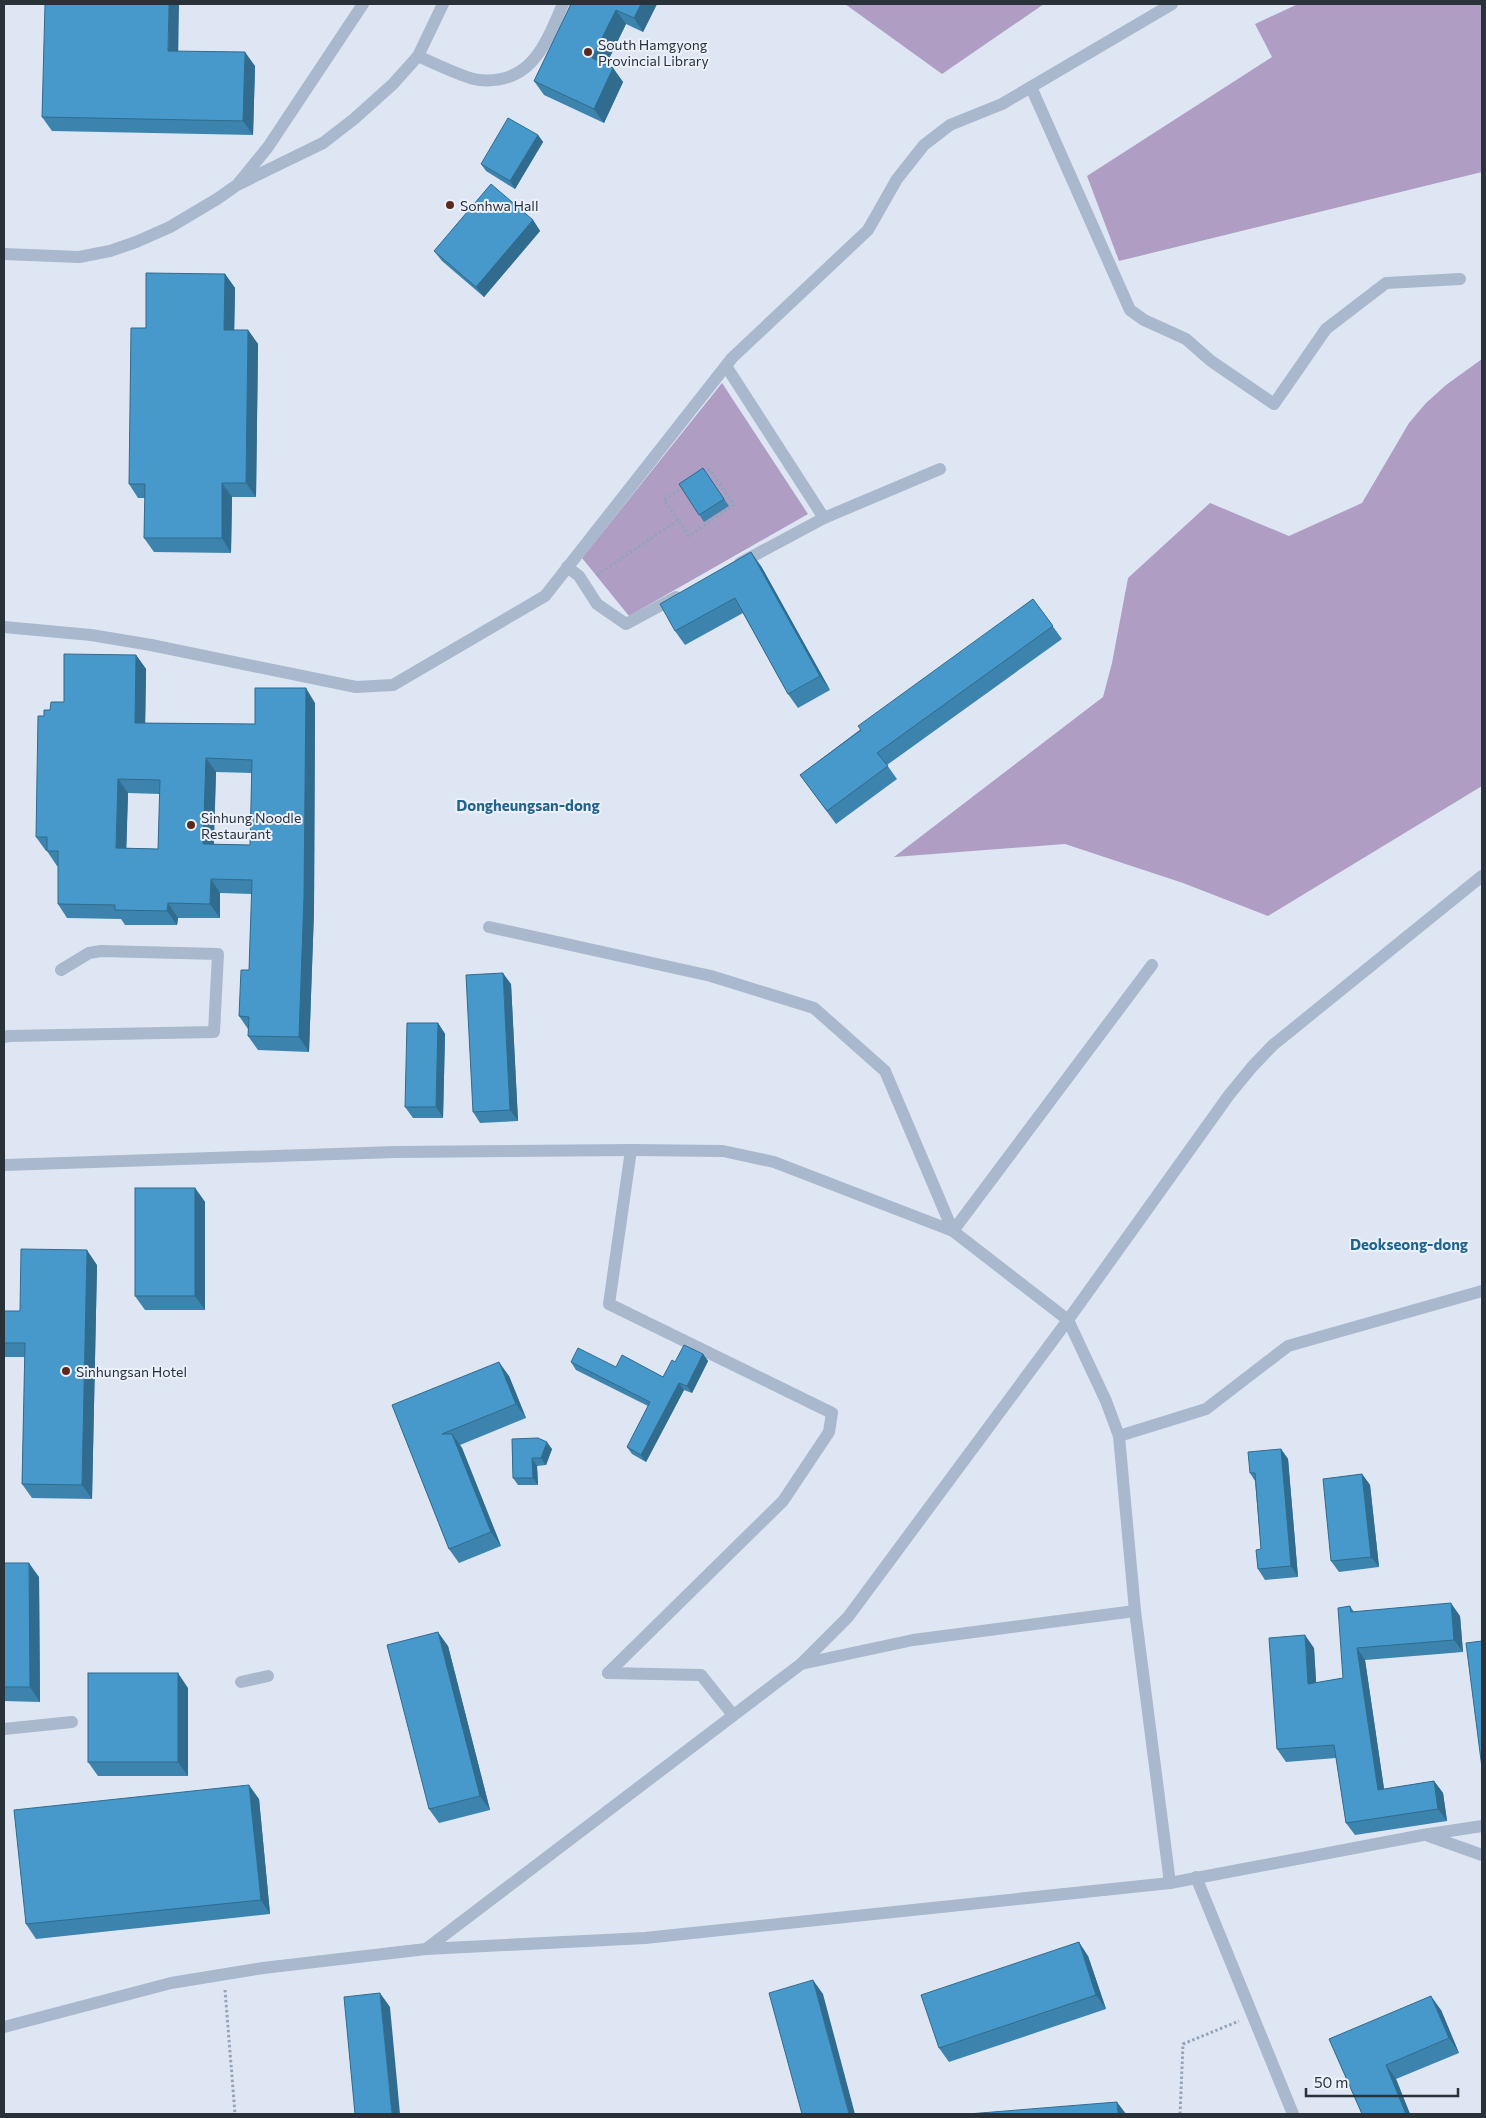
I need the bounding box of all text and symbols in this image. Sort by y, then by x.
place label: South Hamgyong Provincial Library [598,36,709,69]
marker: South Hamgyong Provincial Library [582,46,594,58]
place label: Sonhwa Hall [460,197,538,214]
marker: Sonhwa Hall [444,199,456,211]
district label: Dongheungsan-dong [456,796,600,814]
place label: Sinhung Noodle Restaurant [201,809,301,842]
marker: Sinhung Noodle Restaurant [185,819,197,831]
district label: Deokseong-dong [1350,1235,1468,1253]
place label: Sinhungsan Hotel [76,1363,187,1380]
marker: Sinhungsan Hotel [60,1365,72,1377]
scale bar [1306,2066,1458,2098]
text: 50 m [1314,2073,1348,2091]

